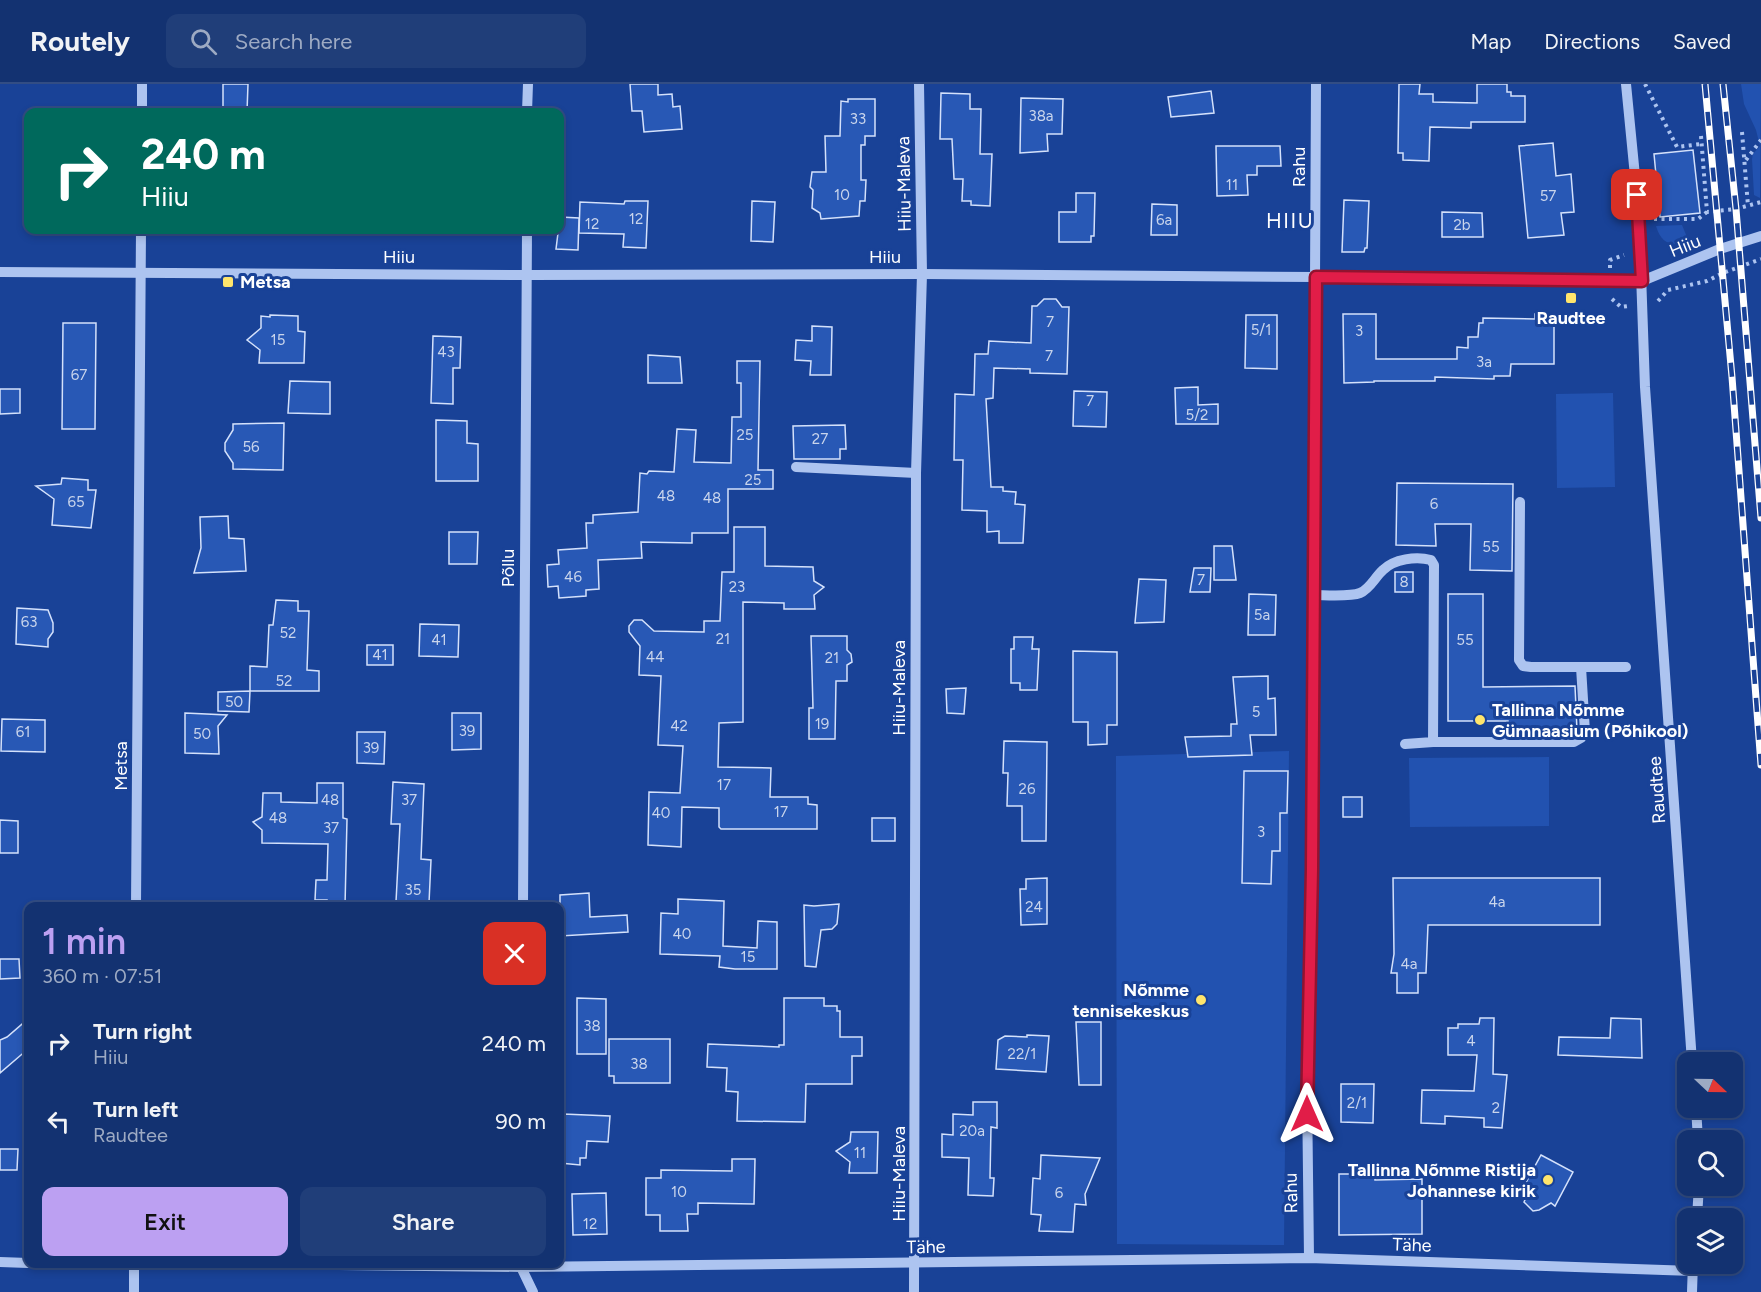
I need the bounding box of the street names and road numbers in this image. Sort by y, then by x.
street label: Hiiu-Maleva [892,136,916,232]
street label: Rahu [1288,147,1310,187]
street label: Hiiu [1666,230,1704,262]
street label: Hiiu [383,246,415,268]
street label: Hiiu [869,246,901,268]
street label: Põllu [497,549,519,587]
street label: Hiiu-Maleva [888,640,910,736]
street label: Metsa [110,741,132,791]
street label: Raudtee [1644,755,1670,824]
street label: Hiiu-Maleva [888,1126,910,1222]
street label: Rahu [1280,1173,1302,1213]
street label: Tähe [1392,1233,1432,1257]
street label: Tähe [906,1236,946,1258]

